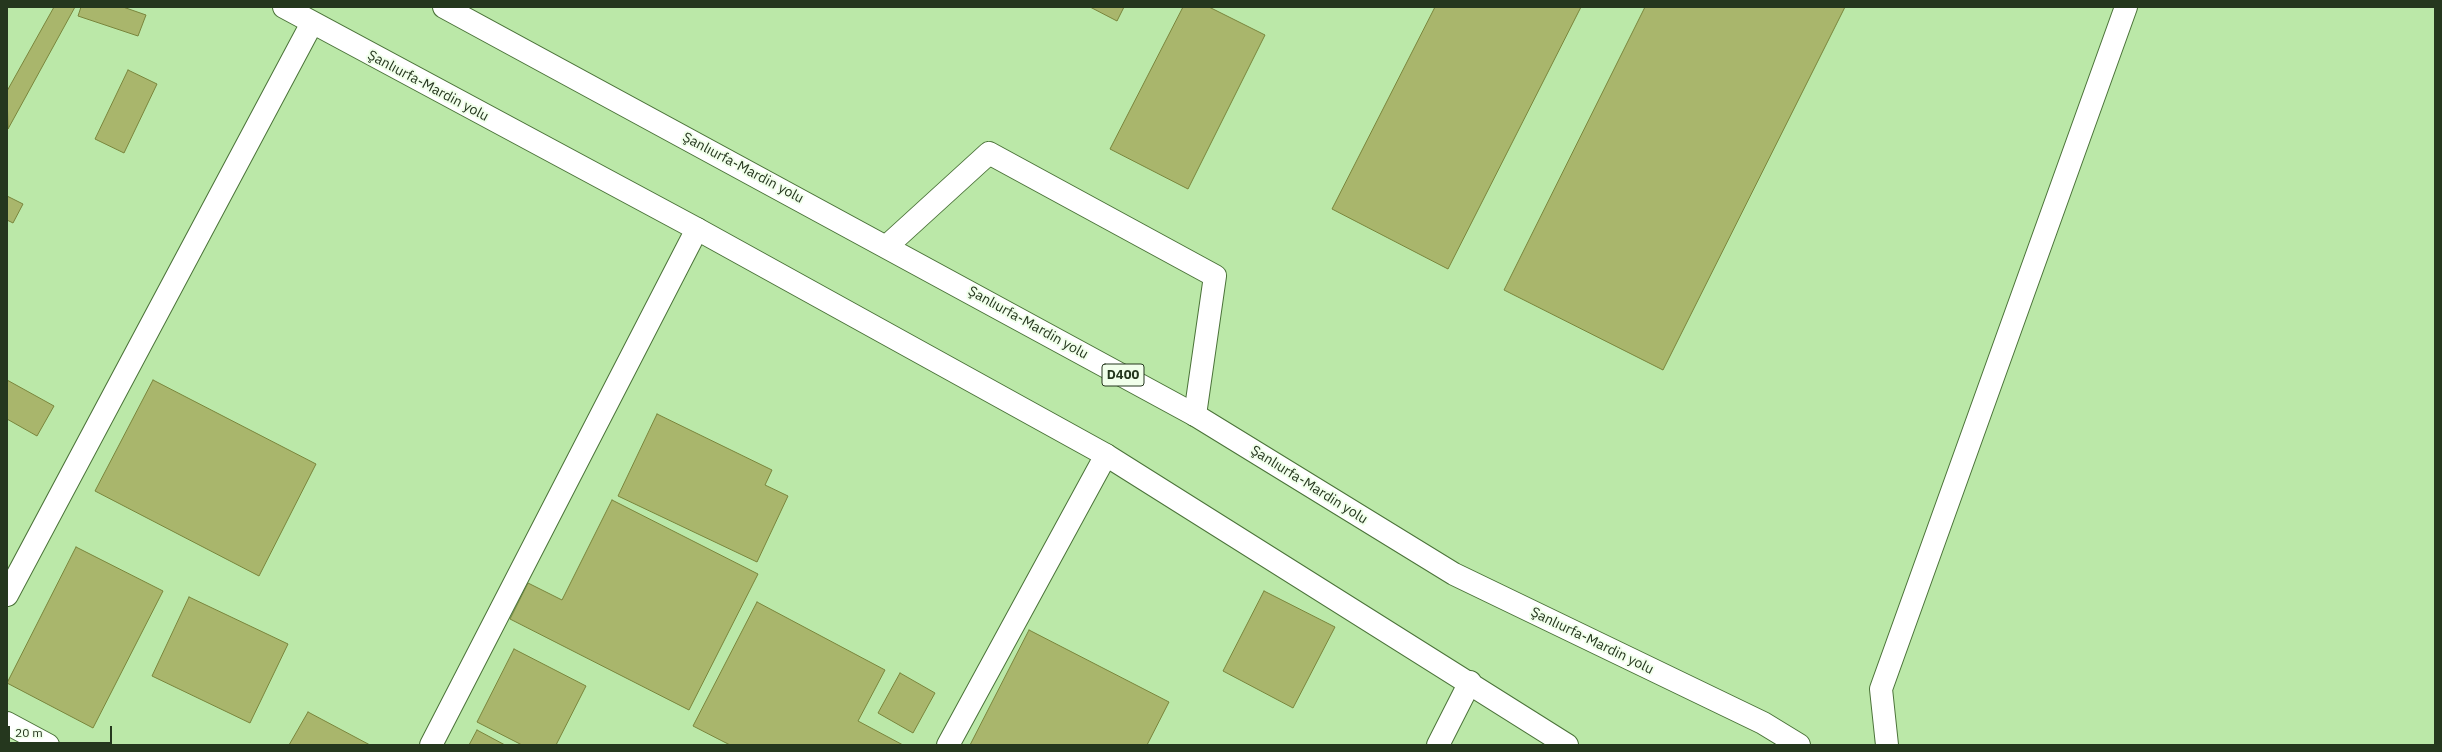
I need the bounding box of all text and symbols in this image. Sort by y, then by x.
street label: Şanlıurfa-Mardin yolu [365,47,491,125]
street label: Şanlıurfa-Mardin yolu [680,129,806,207]
street label: Şanlıurfa-Mardin yolu [965,283,1091,363]
road number: D400 [1102,364,1144,386]
street label: Şanlıurfa-Mardin yolu [1247,442,1371,528]
street label: Şanlıurfa-Mardin yolu [1528,604,1656,678]
scale bar [10,718,114,744]
text: 20 m [15,725,43,740]

